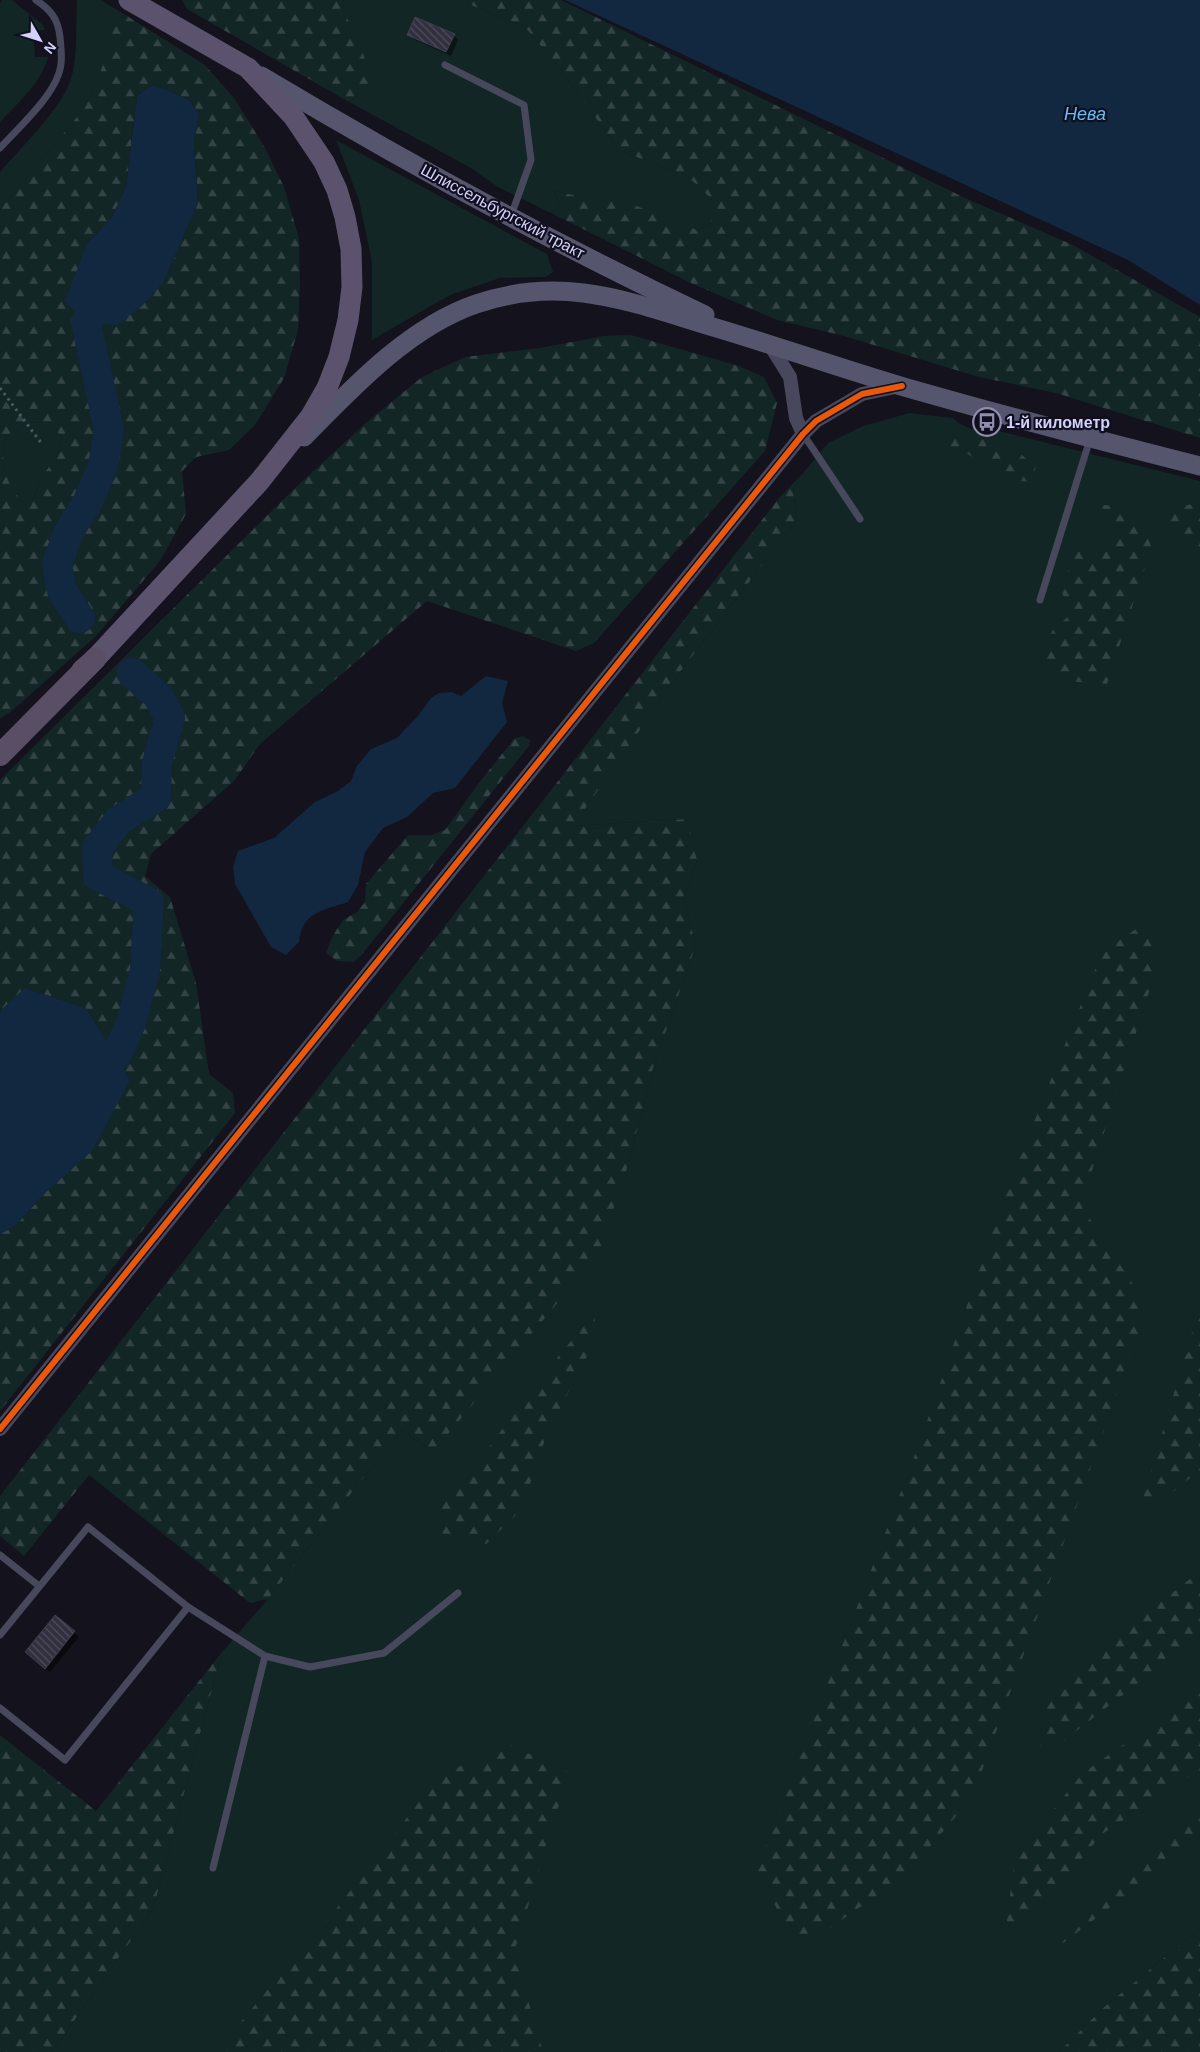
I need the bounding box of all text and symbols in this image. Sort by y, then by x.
north arrow [15,15,65,65]
text: N [41,39,60,57]
water label: Нева [1064,104,1106,124]
street label: Шлиссельбургский тракт [418,161,588,262]
bus stop icon: 1-й километр [972,407,1002,437]
place label: 1-й километр [1006,414,1110,431]

